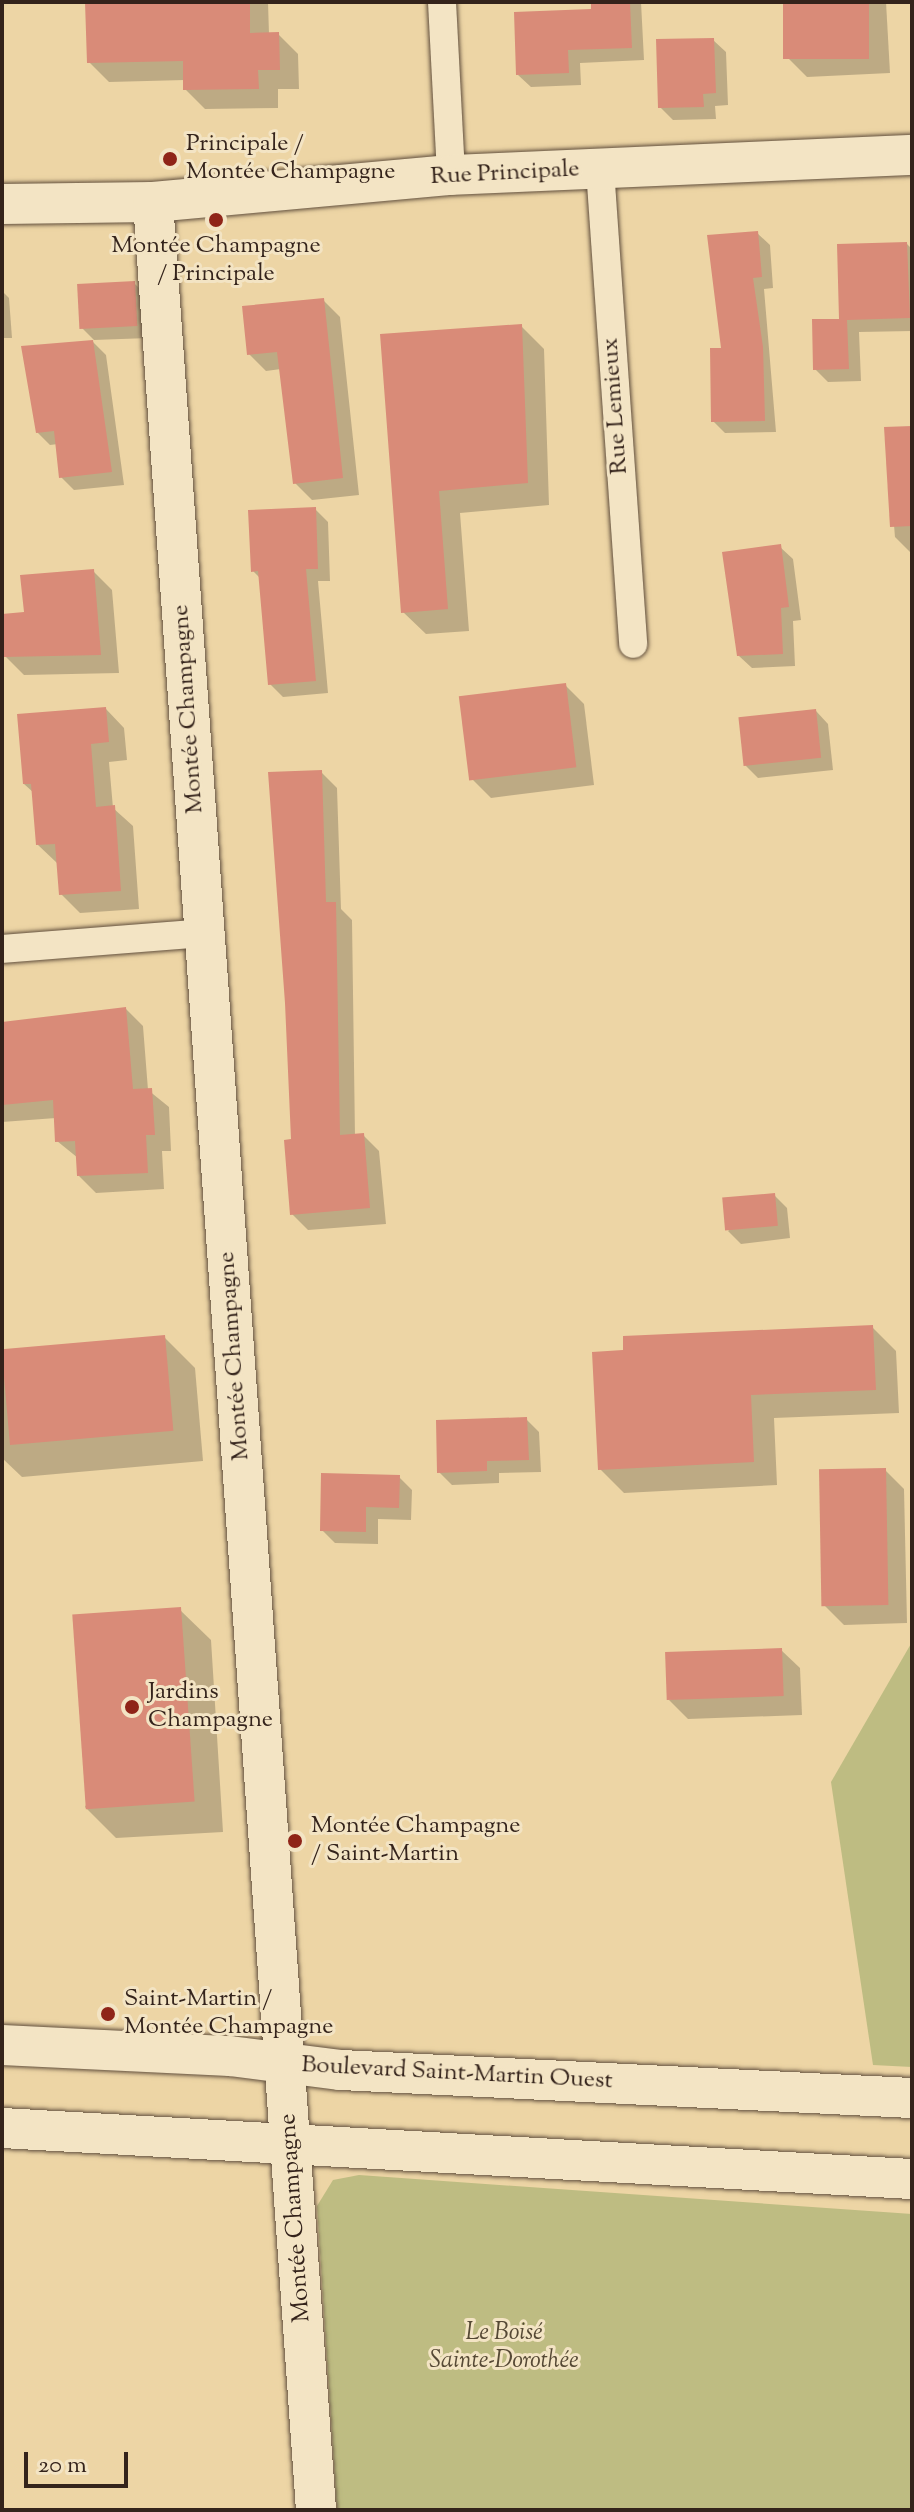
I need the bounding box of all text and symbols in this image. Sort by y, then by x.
place label: Principale / Montée Champagne [186,131,395,187]
marker: Principale / Montée Champagne [161,150,179,168]
street label: Rue Principale [430,156,580,192]
marker: Montée Champagne / Principale [207,211,225,229]
place label: Montée Champagne / Principale [111,233,321,289]
street label: Rue Lemieux [597,337,635,475]
street label: Montée Champagne [167,604,211,814]
street label: Montée Champagne [213,1251,257,1461]
place label: Jardins Champagne [148,1679,273,1735]
marker: Jardins Champagne [123,1698,141,1716]
place label: Montée Champagne / Saint-Martin [311,1813,520,1869]
marker: Montée Champagne / Saint-Martin [286,1832,304,1850]
place label: Saint-Martin / Montée Champagne [124,1986,333,2042]
marker: Saint-Martin / Montée Champagne [99,2005,117,2023]
street label: Boulevard Saint-Martin Ouest [301,2051,613,2097]
street label: Montée Champagne [274,2113,318,2323]
park label: Le Boisé Sainte-Dorothée [429,2320,579,2376]
scale bar [28,2436,132,2486]
text: 20 m [38,2449,87,2483]

